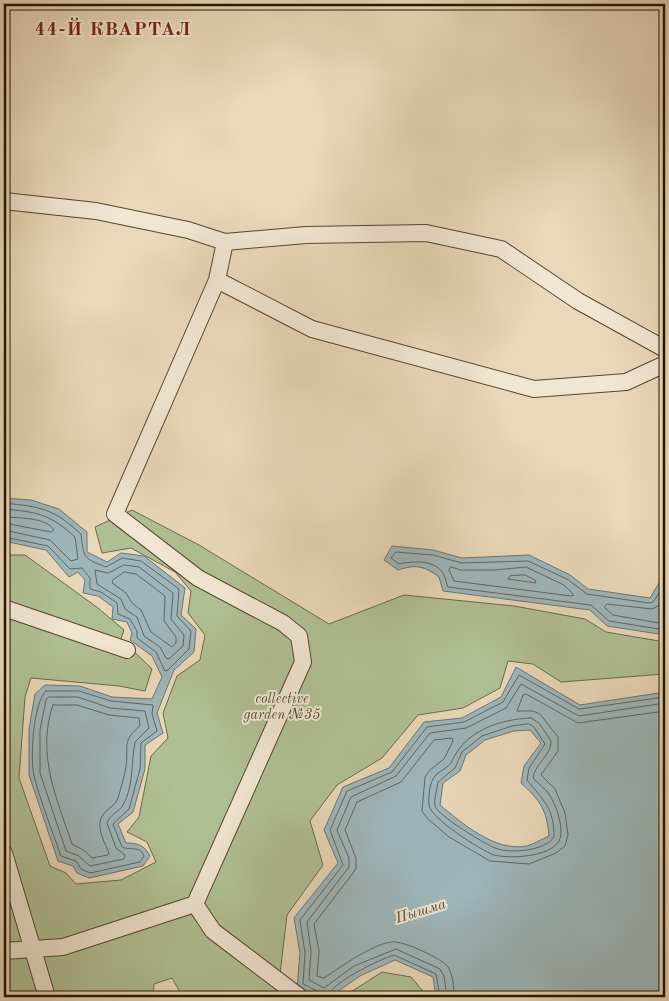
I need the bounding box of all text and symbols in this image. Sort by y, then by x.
district label: 44-Й КВАРТАЛ [34,17,192,40]
park label: collective garden №35 [243,692,321,723]
water label: Пышма [393,897,448,927]

